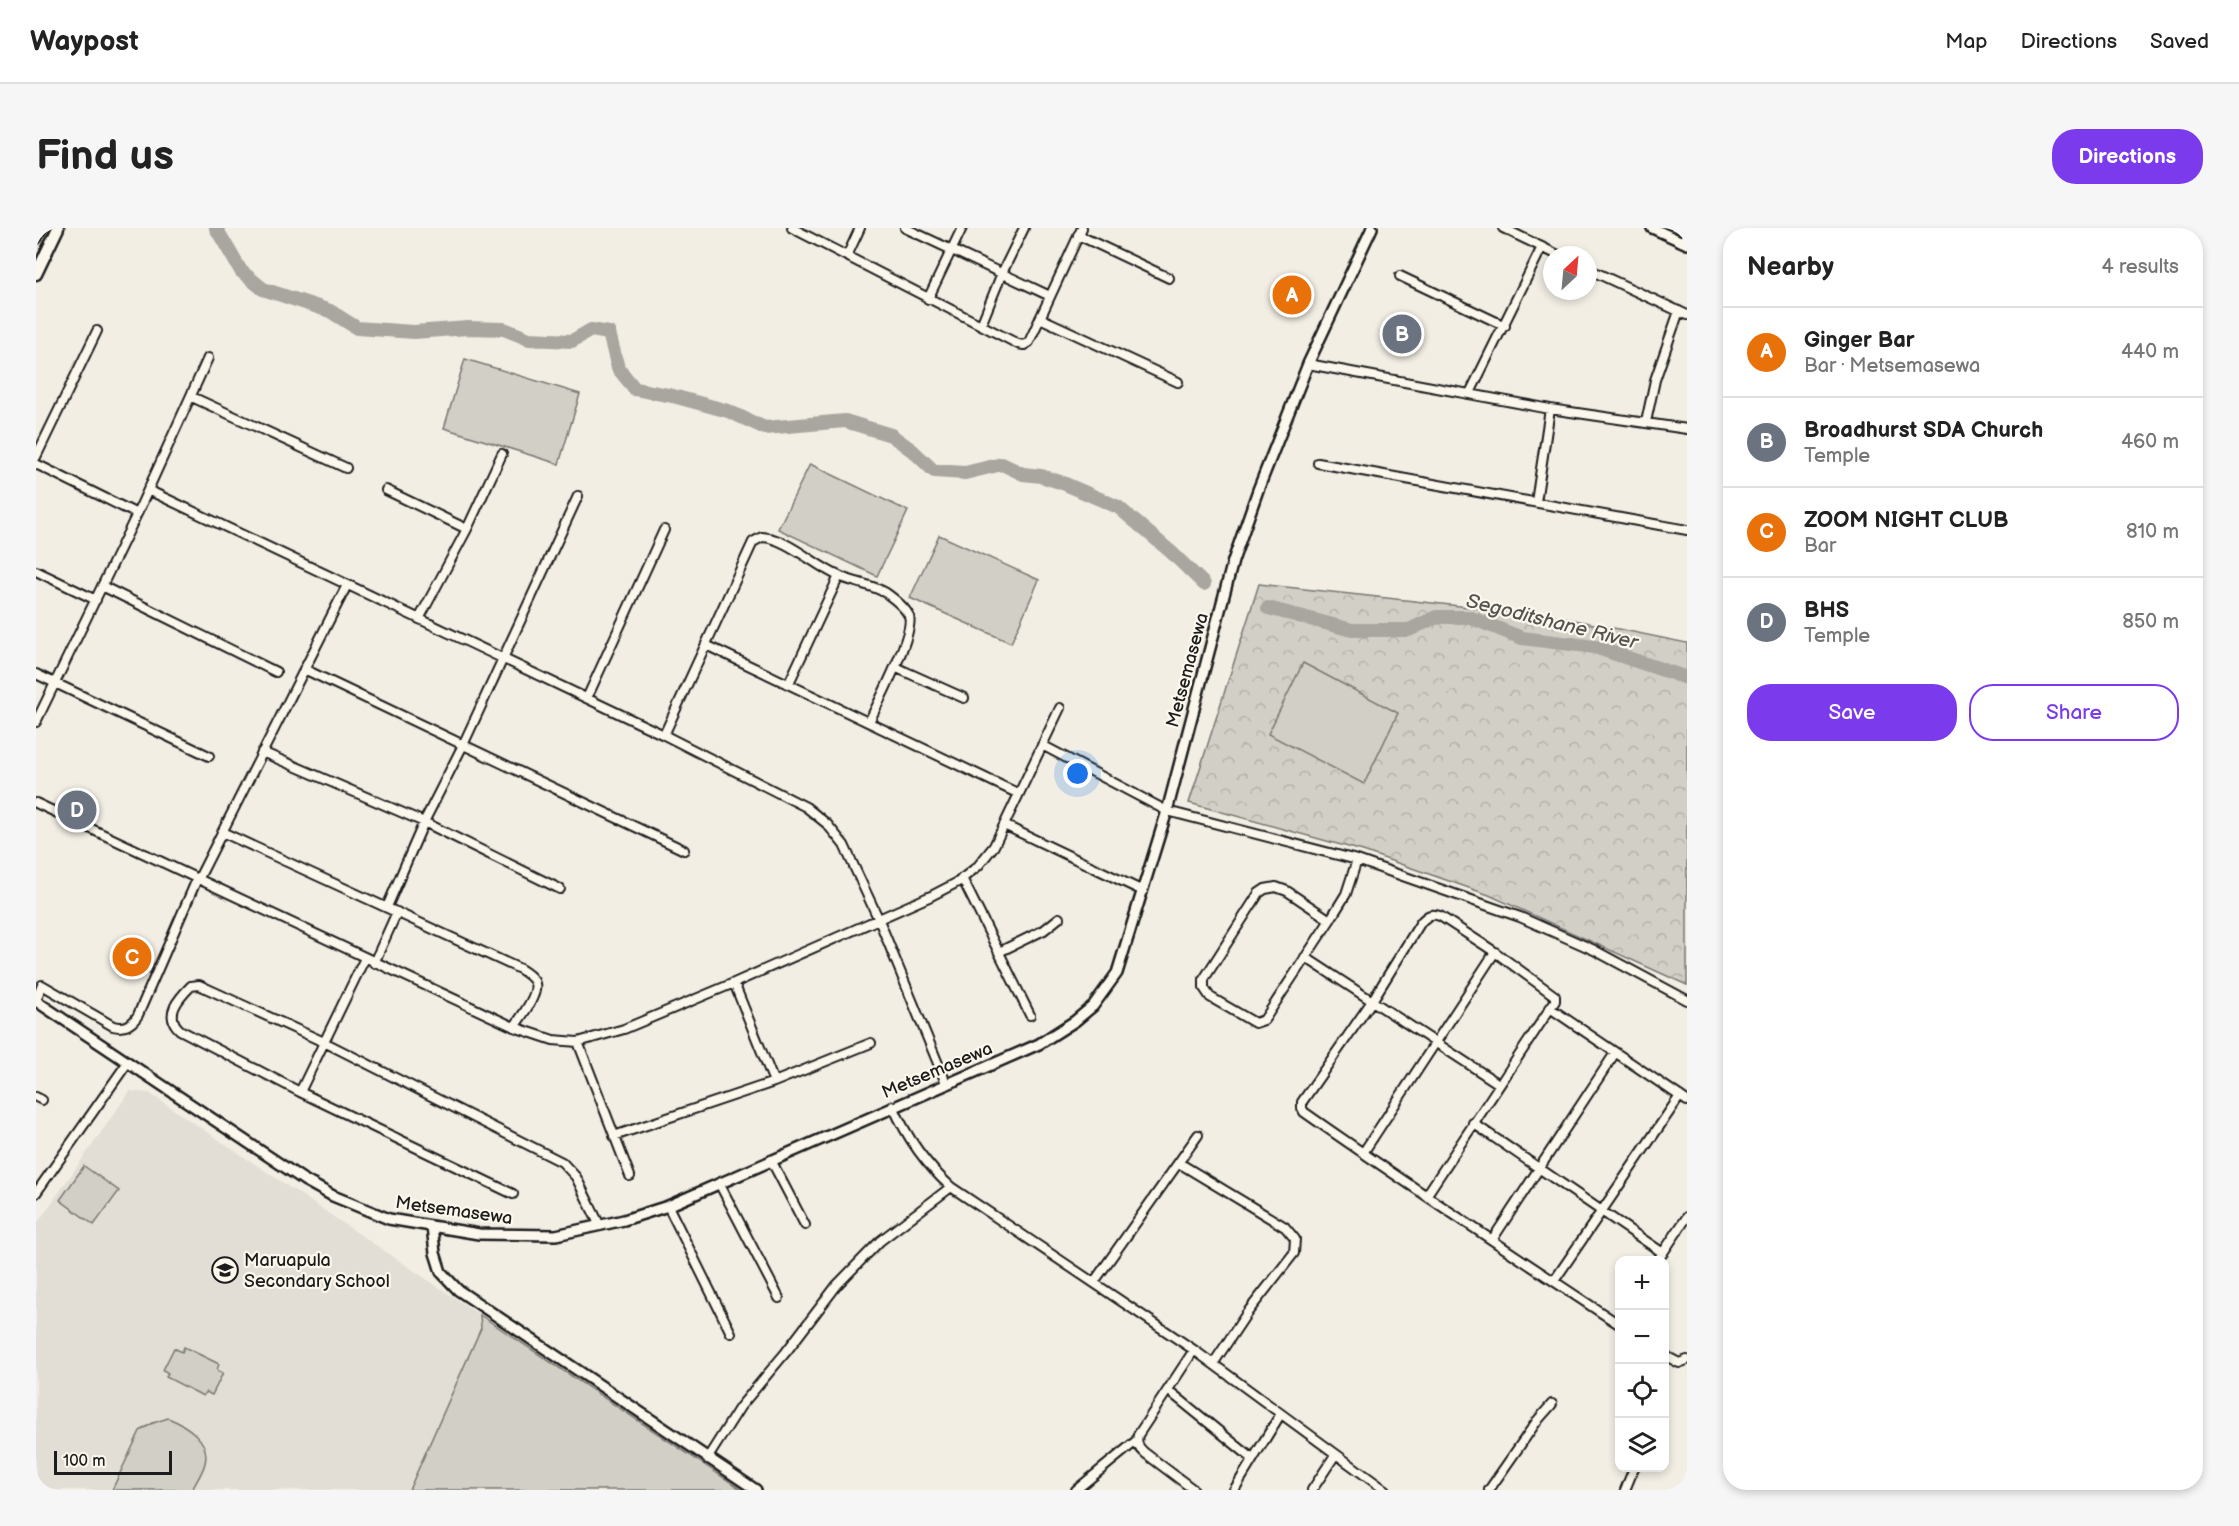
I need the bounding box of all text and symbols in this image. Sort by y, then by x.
text: Waypost [30,25,139,58]
text: Map [1945,29,1988,54]
text: Directions [2021,29,2117,54]
text: Saved [2150,29,2209,54]
button: Directions [2052,129,2203,184]
text: Find us [36,131,174,182]
north arrow [1543,246,1597,300]
text: Nearby [1747,252,1834,283]
text: 4 results [2101,255,2179,279]
pin: A [1272,272,1312,318]
pin: B [1382,312,1422,356]
text: Ginger Bar [1804,327,1915,354]
text: A [1760,340,1773,364]
text: 440 m [2121,340,2179,364]
text: Bar · Metsemasewa [1804,354,1980,378]
text: Broadhurst SDA Church [1804,417,2043,444]
text: B [1759,430,1774,454]
text: 460 m [2121,430,2179,454]
text: Temple [1804,444,1870,468]
text: ZOOM NIGHT CLUB [1804,507,2008,534]
text: C [1759,520,1774,544]
text: 810 m [2126,520,2179,544]
text: Bar [1804,534,1836,558]
water label: Segoditshane River [1463,589,1642,655]
text: BHS [1804,597,1849,624]
street label: Metsemasewa [1162,610,1213,730]
text: D [1760,610,1773,634]
text: 850 m [2122,610,2179,634]
text: Temple [1804,624,1870,648]
button: Save [1747,684,1957,741]
button: Share [1969,684,2179,741]
your location [1063,759,1092,788]
pin: D [58,788,96,832]
pin: C [112,934,152,980]
street label: Metsemasewa [879,1038,996,1103]
street label: Metsemasewa [394,1192,514,1229]
place label: Maruapula Secondary School [244,1250,390,1292]
school or university icon: Maruapula Secondary School [210,1255,240,1285]
map controls [1615,1256,1669,1472]
button: + [1615,1256,1669,1310]
button: − [1615,1310,1669,1364]
button: locate [1615,1364,1669,1418]
button: layers [1615,1418,1669,1472]
scale bar [54,1448,172,1476]
text: 100 m [63,1452,106,1471]

